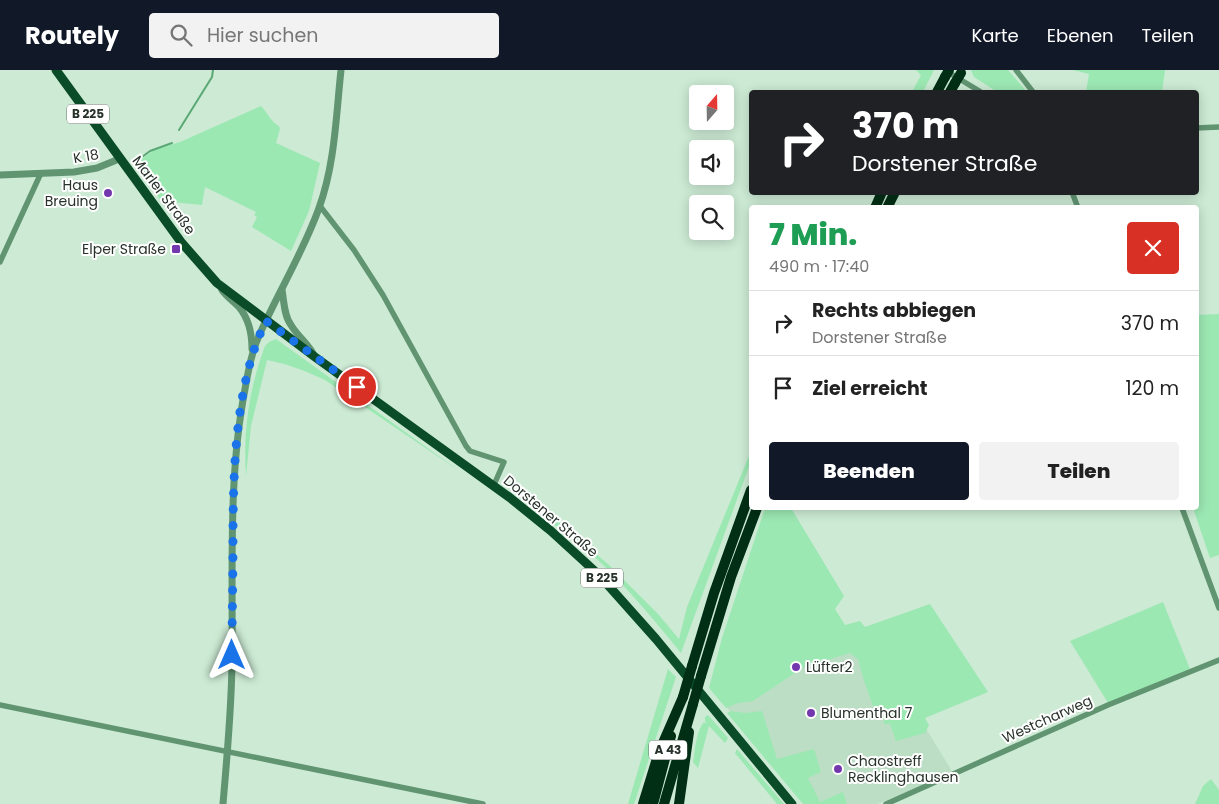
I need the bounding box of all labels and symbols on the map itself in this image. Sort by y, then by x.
north arrow [689,85,734,130]
road number: B 225 [67,104,109,124]
street label: K 18 [72,144,100,168]
street label: Marler Straße [128,151,200,239]
place label: Haus Breuing [45,175,98,211]
marker: Haus Breuing [102,187,114,199]
place label: Elper Straße [82,239,166,259]
marker: Elper Straße [170,243,182,255]
pin [336,366,378,408]
street label: Dorstener Straße [499,470,603,562]
road number: B 225 [581,568,623,588]
position arrow [205,628,257,680]
place label: Lüfter2 [806,657,853,677]
marker: Lüfter2 [790,661,802,673]
street label: Westcharweg [999,690,1095,748]
place label: Blumenthal 7 [821,703,913,723]
marker: Blumenthal 7 [805,707,817,719]
road number: A 43 [649,740,687,760]
place label: Chaostreff Recklinghausen [848,751,959,787]
marker: Chaostreff Recklinghausen [832,763,844,775]

